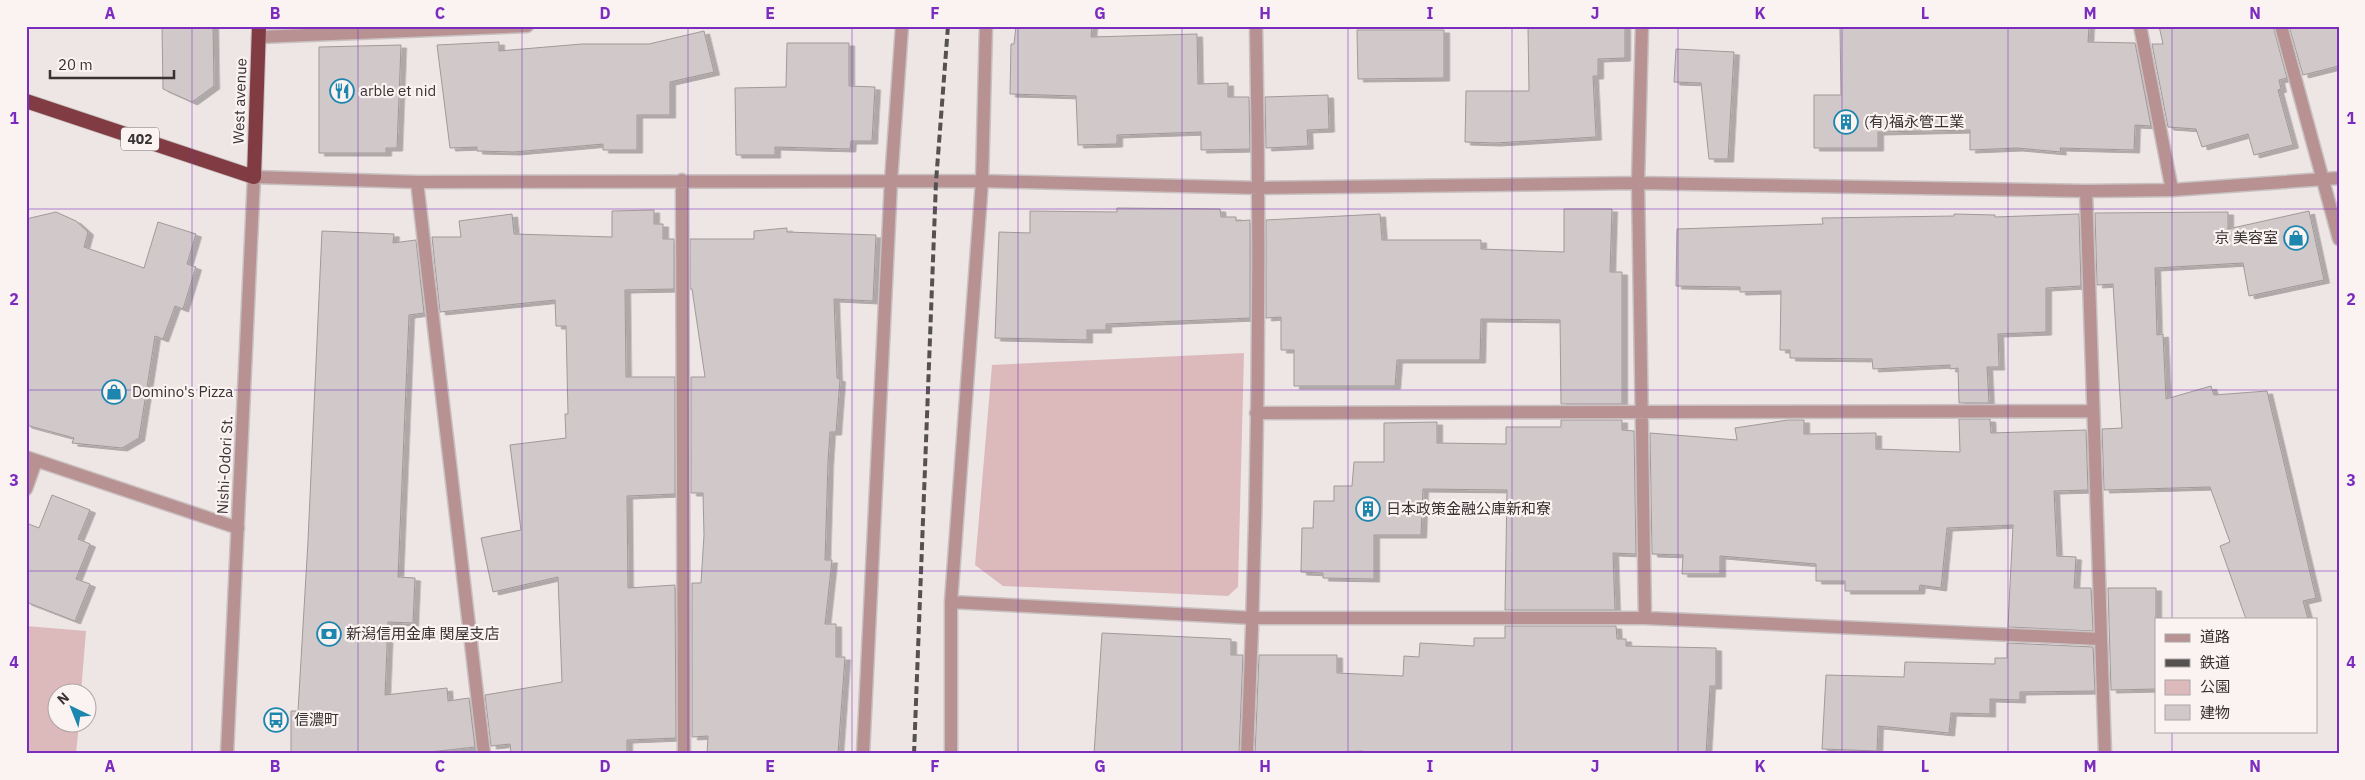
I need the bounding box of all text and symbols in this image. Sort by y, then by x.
text: A [105,3,116,23]
text: B [270,3,281,23]
text: C [435,3,445,23]
text: D [599,3,611,23]
text: E [765,3,775,23]
text: F [930,3,940,23]
text: G [1094,3,1106,23]
text: H [1259,3,1271,23]
text: I [1427,3,1434,23]
text: J [1591,3,1599,23]
text: K [1754,3,1766,23]
text: L [1921,3,1929,23]
text: M [2083,3,2097,23]
text: N [2249,3,2261,23]
scale bar [50,48,174,80]
text: 20 m [58,55,93,74]
street label: West avenue [229,58,250,144]
restaurant icon: arble et nid [329,78,355,104]
place label: arble et nid [360,81,436,100]
text: 1 [9,108,19,128]
text: 1 [2346,108,2356,128]
building icon: (有)福永管工業 [1833,109,1859,135]
place label: (有)福永管工業 [1864,112,1964,131]
road number: 402 [121,128,159,150]
shop icon: 京 美容室 [2283,225,2309,251]
place label: 京 美容室 [2214,228,2278,247]
text: 2 [9,289,19,309]
text: 2 [2346,289,2356,309]
shop icon: Domino's Pizza [101,379,127,405]
place label: Domino's Pizza [132,382,233,401]
street label: Nishi-Odori St. [212,415,237,515]
text: 3 [9,470,19,490]
text: 3 [2346,470,2356,490]
building icon: 日本政策金融公庫新和寮 [1355,496,1381,522]
place label: 日本政策金融公庫新和寮 [1386,499,1551,518]
legend [2155,618,2318,732]
bank icon: 新潟信用金庫 関屋支店 [316,621,342,647]
place label: 新潟信用金庫 関屋支店 [346,624,500,643]
text: 道路 [2200,627,2230,646]
text: 4 [9,652,19,672]
text: 4 [2346,652,2356,672]
text: 鉄道 [2200,653,2230,672]
text: 公園 [2200,677,2230,696]
north arrow [48,682,98,732]
text: N [53,688,73,709]
text: 建物 [2200,703,2230,722]
bus stop icon: 信濃町 [263,707,289,733]
place label: 信濃町 [294,710,339,729]
text: A [105,756,116,776]
text: B [270,756,281,776]
text: C [435,756,445,776]
text: D [599,756,611,776]
text: E [765,756,775,776]
text: F [930,756,940,776]
text: G [1094,756,1106,776]
text: H [1259,756,1271,776]
text: I [1427,756,1434,776]
text: J [1591,756,1599,776]
text: K [1754,756,1766,776]
text: L [1921,756,1929,776]
text: M [2083,756,2097,776]
text: N [2249,756,2261,776]

